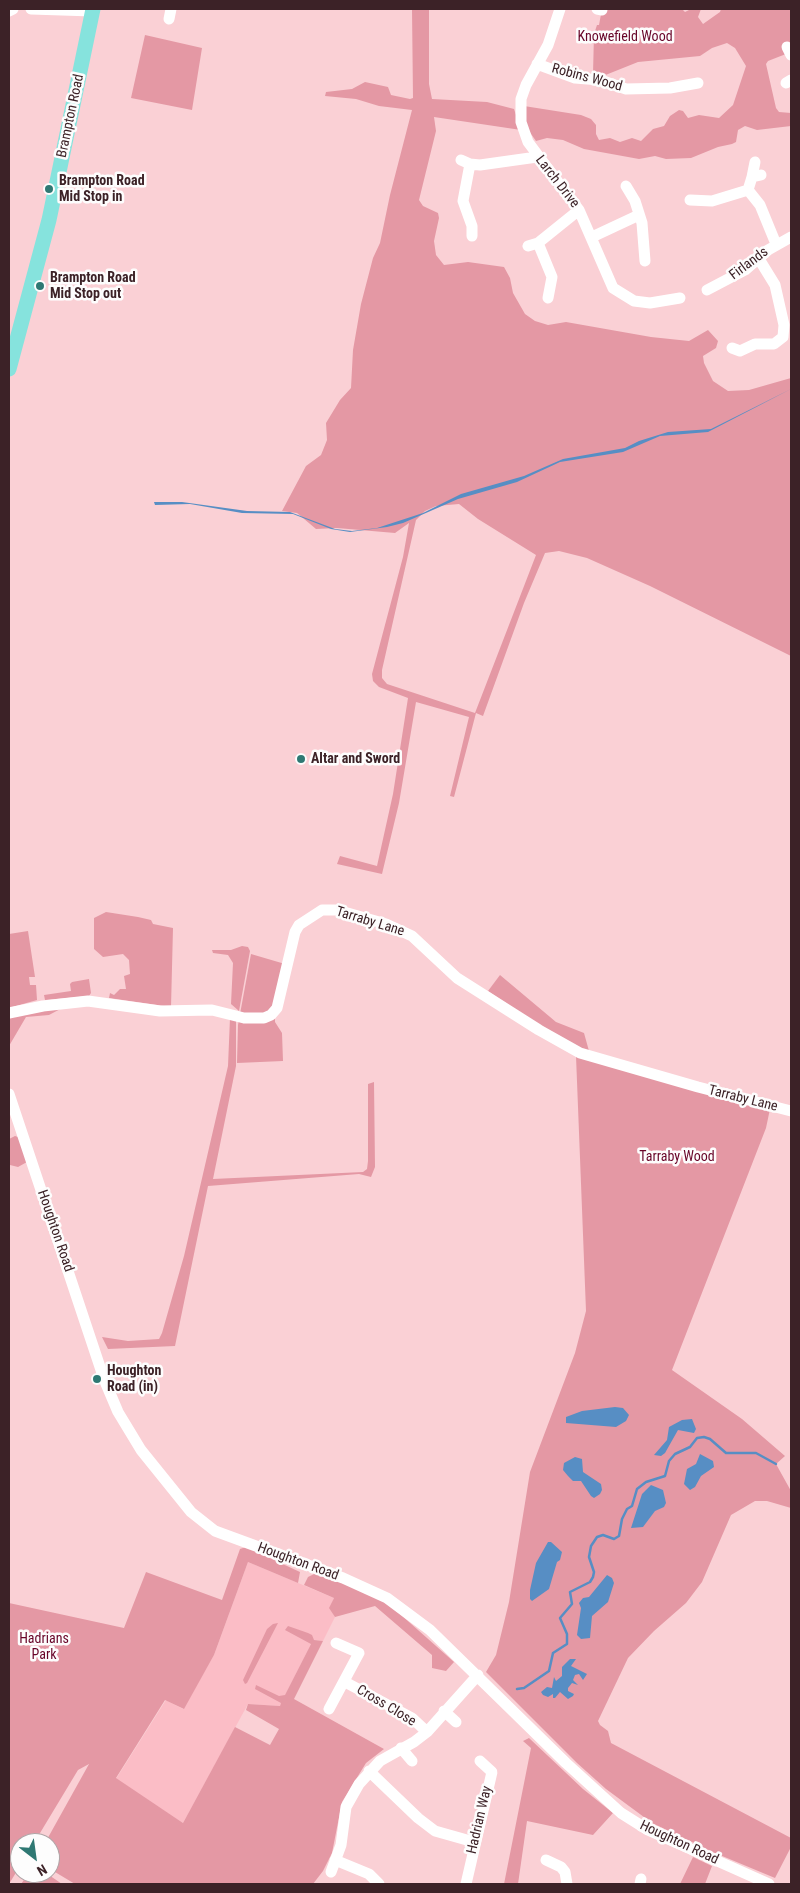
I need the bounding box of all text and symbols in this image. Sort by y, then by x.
park label: Knowefield Wood [577,29,673,45]
street label: Robins Wood [550,61,624,95]
street label: Brampton Road [54,73,88,159]
street label: Larch Drive [531,152,583,212]
place label: Brampton Road Mid Stop in [59,173,145,206]
marker: Brampton Road Mid Stop in [43,183,55,195]
street label: Firlands [726,244,772,284]
place label: Brampton Road Mid Stop out [50,270,136,302]
marker: Brampton Road Mid Stop out [34,280,46,292]
place label: Altar and Sword [311,751,400,767]
marker: Altar and Sword [295,753,307,765]
street label: Tarraby Lane [334,904,406,940]
street label: Tarraby Lane [707,1082,779,1116]
park label: Tarraby Wood [639,1149,715,1165]
street label: Houghton Road [33,1188,77,1274]
place label: Houghton Road (in) [107,1363,161,1395]
marker: Houghton Road (in) [91,1373,103,1385]
street label: Houghton Road [255,1540,341,1584]
park label: Hadrians Park [19,1631,69,1664]
street label: Cross Close [353,1682,419,1730]
street label: Hadrian Way [464,1784,496,1856]
street label: Houghton Road [637,1817,721,1869]
north arrow [10,1833,60,1883]
text: N [34,1861,50,1879]

